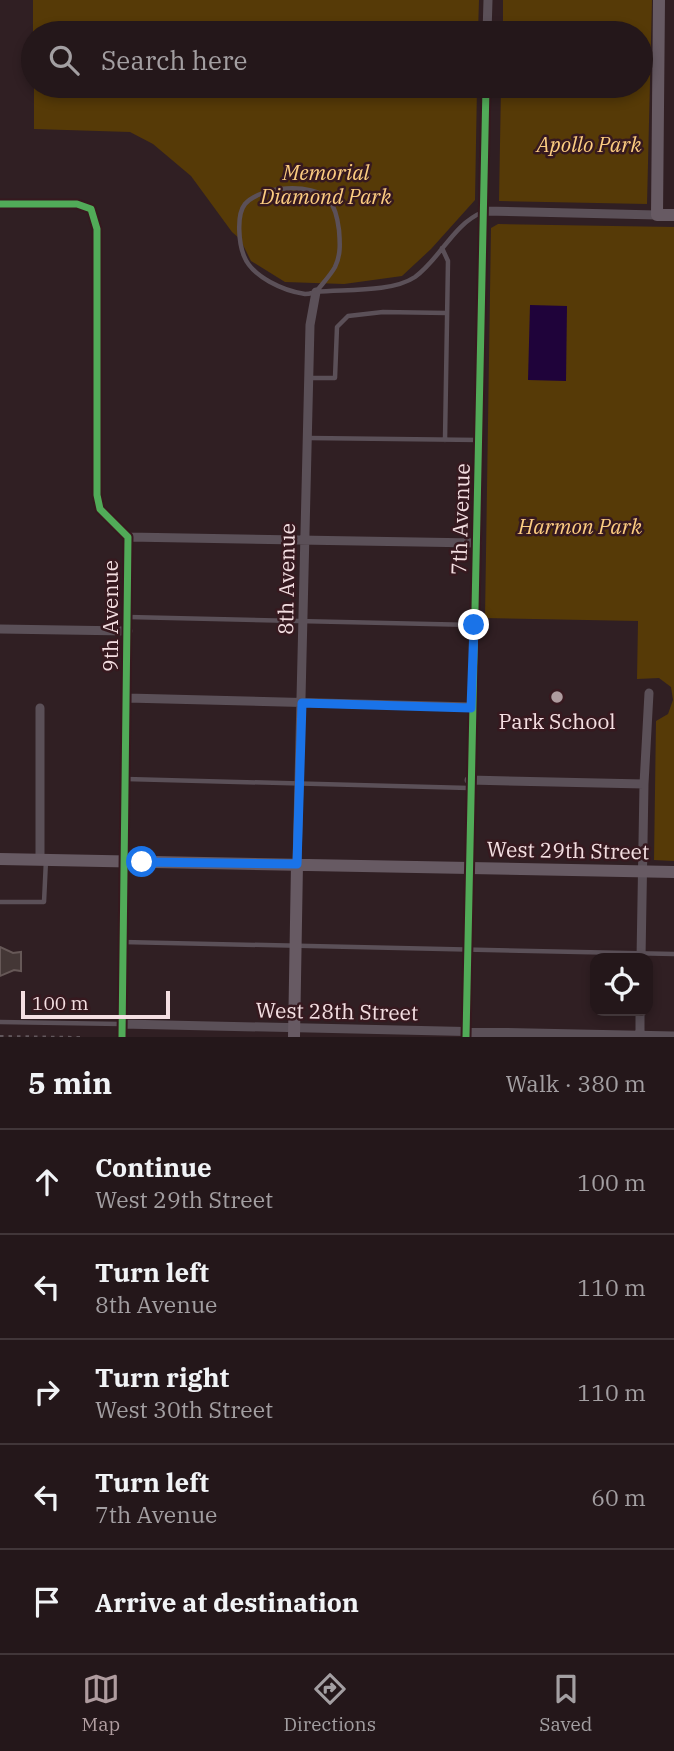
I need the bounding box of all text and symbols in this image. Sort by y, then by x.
search box [21,21,653,98]
icon: search [45,41,83,79]
text: Search here [101,43,247,77]
park label: Apollo Park [534,130,642,158]
park label: Memorial Diamond Park [259,158,393,210]
street label: 7th Avenue [444,463,476,575]
park label: Harmon Park [517,512,643,540]
street label: 8th Avenue [271,523,301,635]
street label: 9th Avenue [96,560,124,672]
route end [458,609,489,640]
marker: Park School [549,689,565,705]
place label: Park School [498,707,616,735]
street label: West 29th Street [486,835,650,865]
route start [126,846,157,877]
map controls [590,953,653,1016]
button: locate [590,953,653,1016]
scale bar [21,988,170,1020]
text: 100 m [32,991,89,1015]
street label: West 28th Street [255,996,419,1026]
text: 5 min [28,1063,112,1102]
text: Walk · 380 m [505,1068,646,1098]
text: Continue [95,1150,212,1184]
icon: ahead [28,1163,66,1201]
text: 100 m [577,1167,646,1197]
text: West 29th Street [95,1184,273,1214]
text: Turn left [95,1255,209,1289]
icon: left [28,1268,66,1306]
text: 110 m [577,1272,646,1302]
text: 8th Avenue [95,1289,217,1319]
text: Turn right [95,1360,229,1394]
icon: right [28,1373,66,1411]
text: 110 m [577,1377,646,1407]
text: West 30th Street [95,1394,273,1424]
text: Turn left [95,1465,209,1499]
icon: left [28,1478,66,1516]
text: 60 m [591,1482,646,1512]
text: 7th Avenue [95,1499,217,1529]
icon: arrive [28,1583,66,1621]
text: Arrive at destination [95,1585,359,1619]
tab: Map [82,1670,120,1736]
tab: Directions [283,1670,376,1736]
tab: Saved [539,1670,592,1736]

